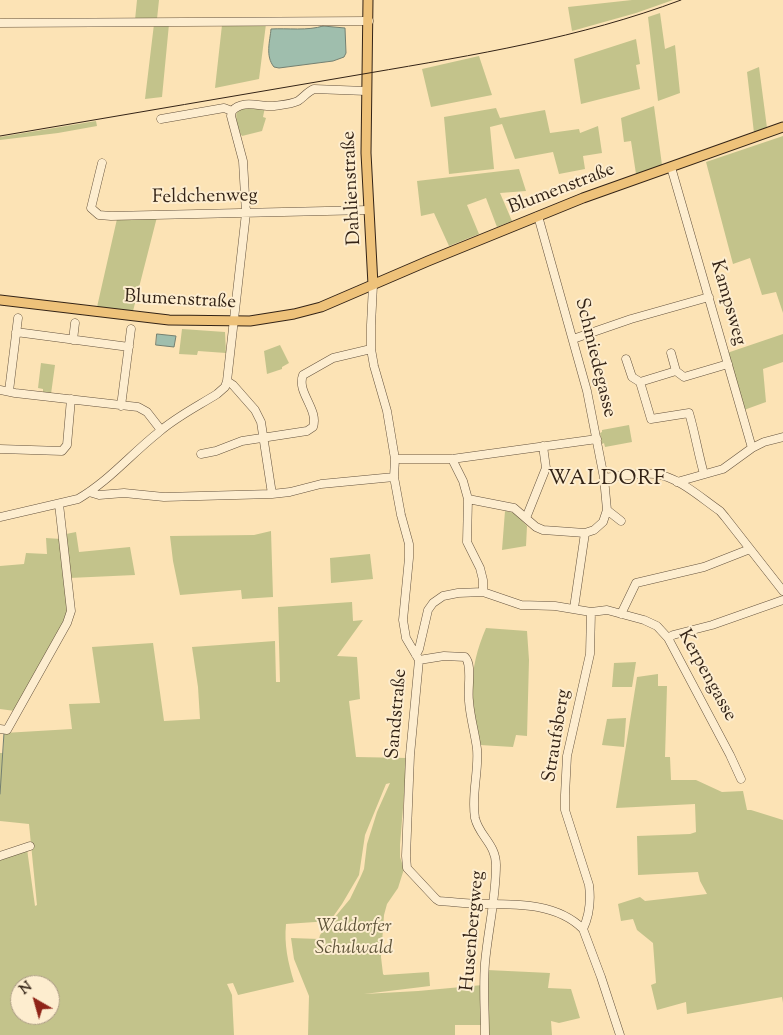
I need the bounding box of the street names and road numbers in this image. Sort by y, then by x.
street label: Dahlienstraße [339,130,367,246]
street label: Blumenstraße [506,159,618,221]
street label: Feldchenweg [152,186,258,210]
street label: Kampsweg [704,258,750,348]
street label: Blumenstraße [123,287,237,315]
street label: Schmiedegasse [568,296,620,420]
street label: Kerpengasse [672,626,740,726]
street label: Sandstraße [383,668,413,760]
street label: Straufsberg [539,688,577,784]
street label: Husenbergweg [457,870,491,992]

